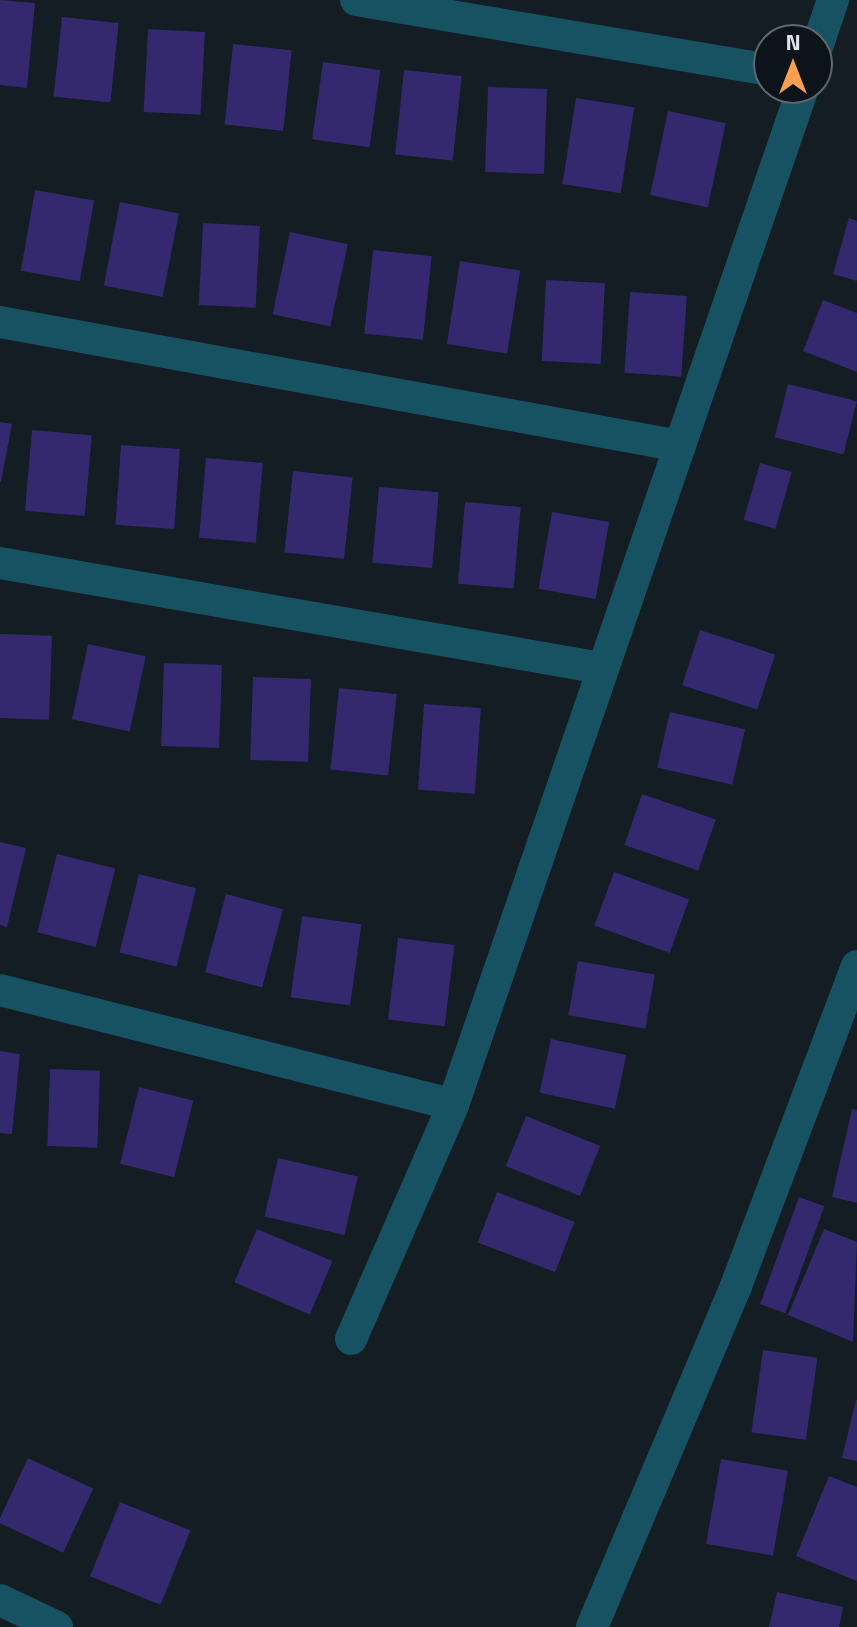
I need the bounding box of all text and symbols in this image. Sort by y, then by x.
north arrow [753,24,833,104]
text: N [785,25,801,59]

